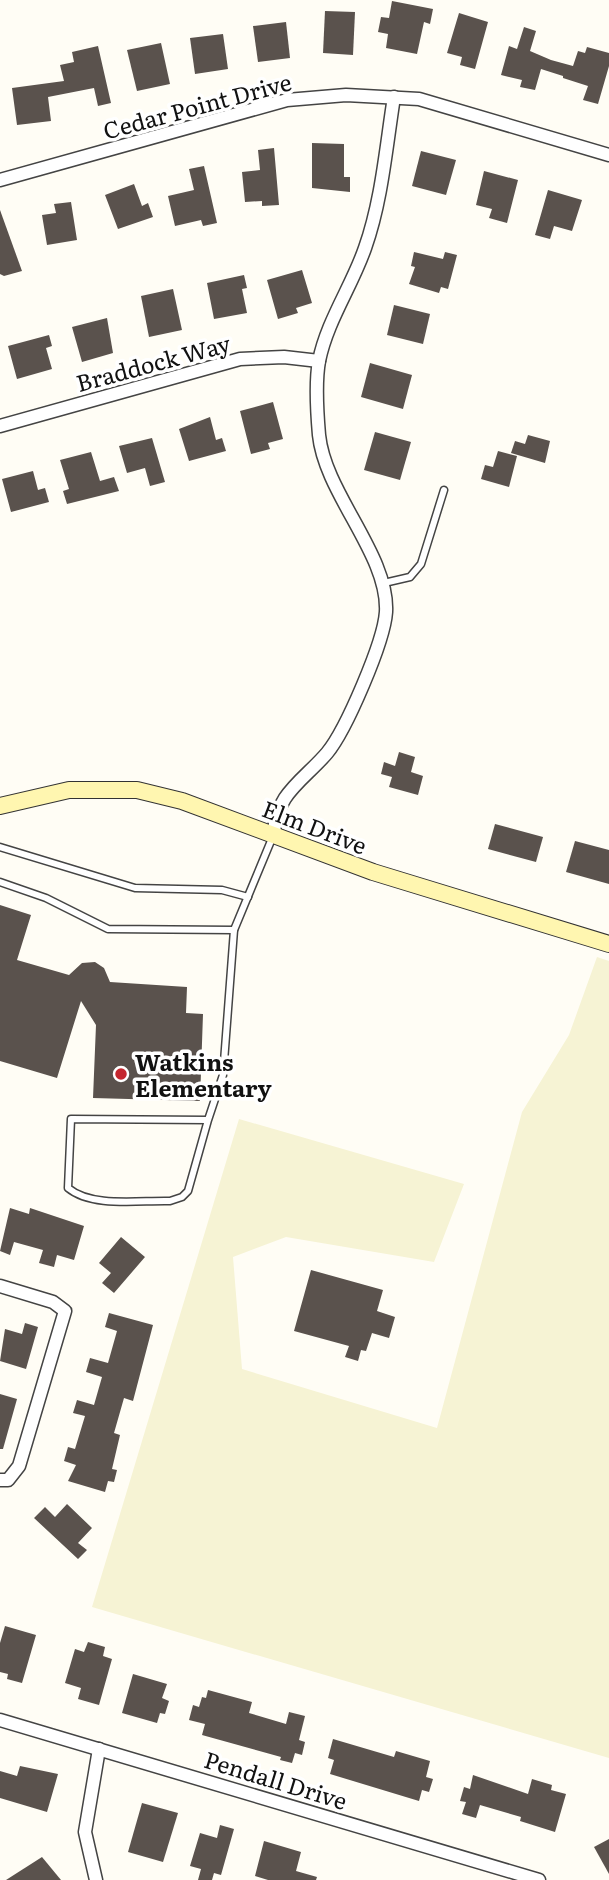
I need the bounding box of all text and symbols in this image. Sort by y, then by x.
street label: Cedar Point Drive [99,64,295,146]
street label: Braddock Way [72,325,235,399]
street label: Elm Drive [258,791,372,862]
place label: Watkins Elementary [135,1044,272,1104]
marker: Watkins Elementary [113,1066,129,1082]
street label: Pendall Drive [200,1741,352,1817]

